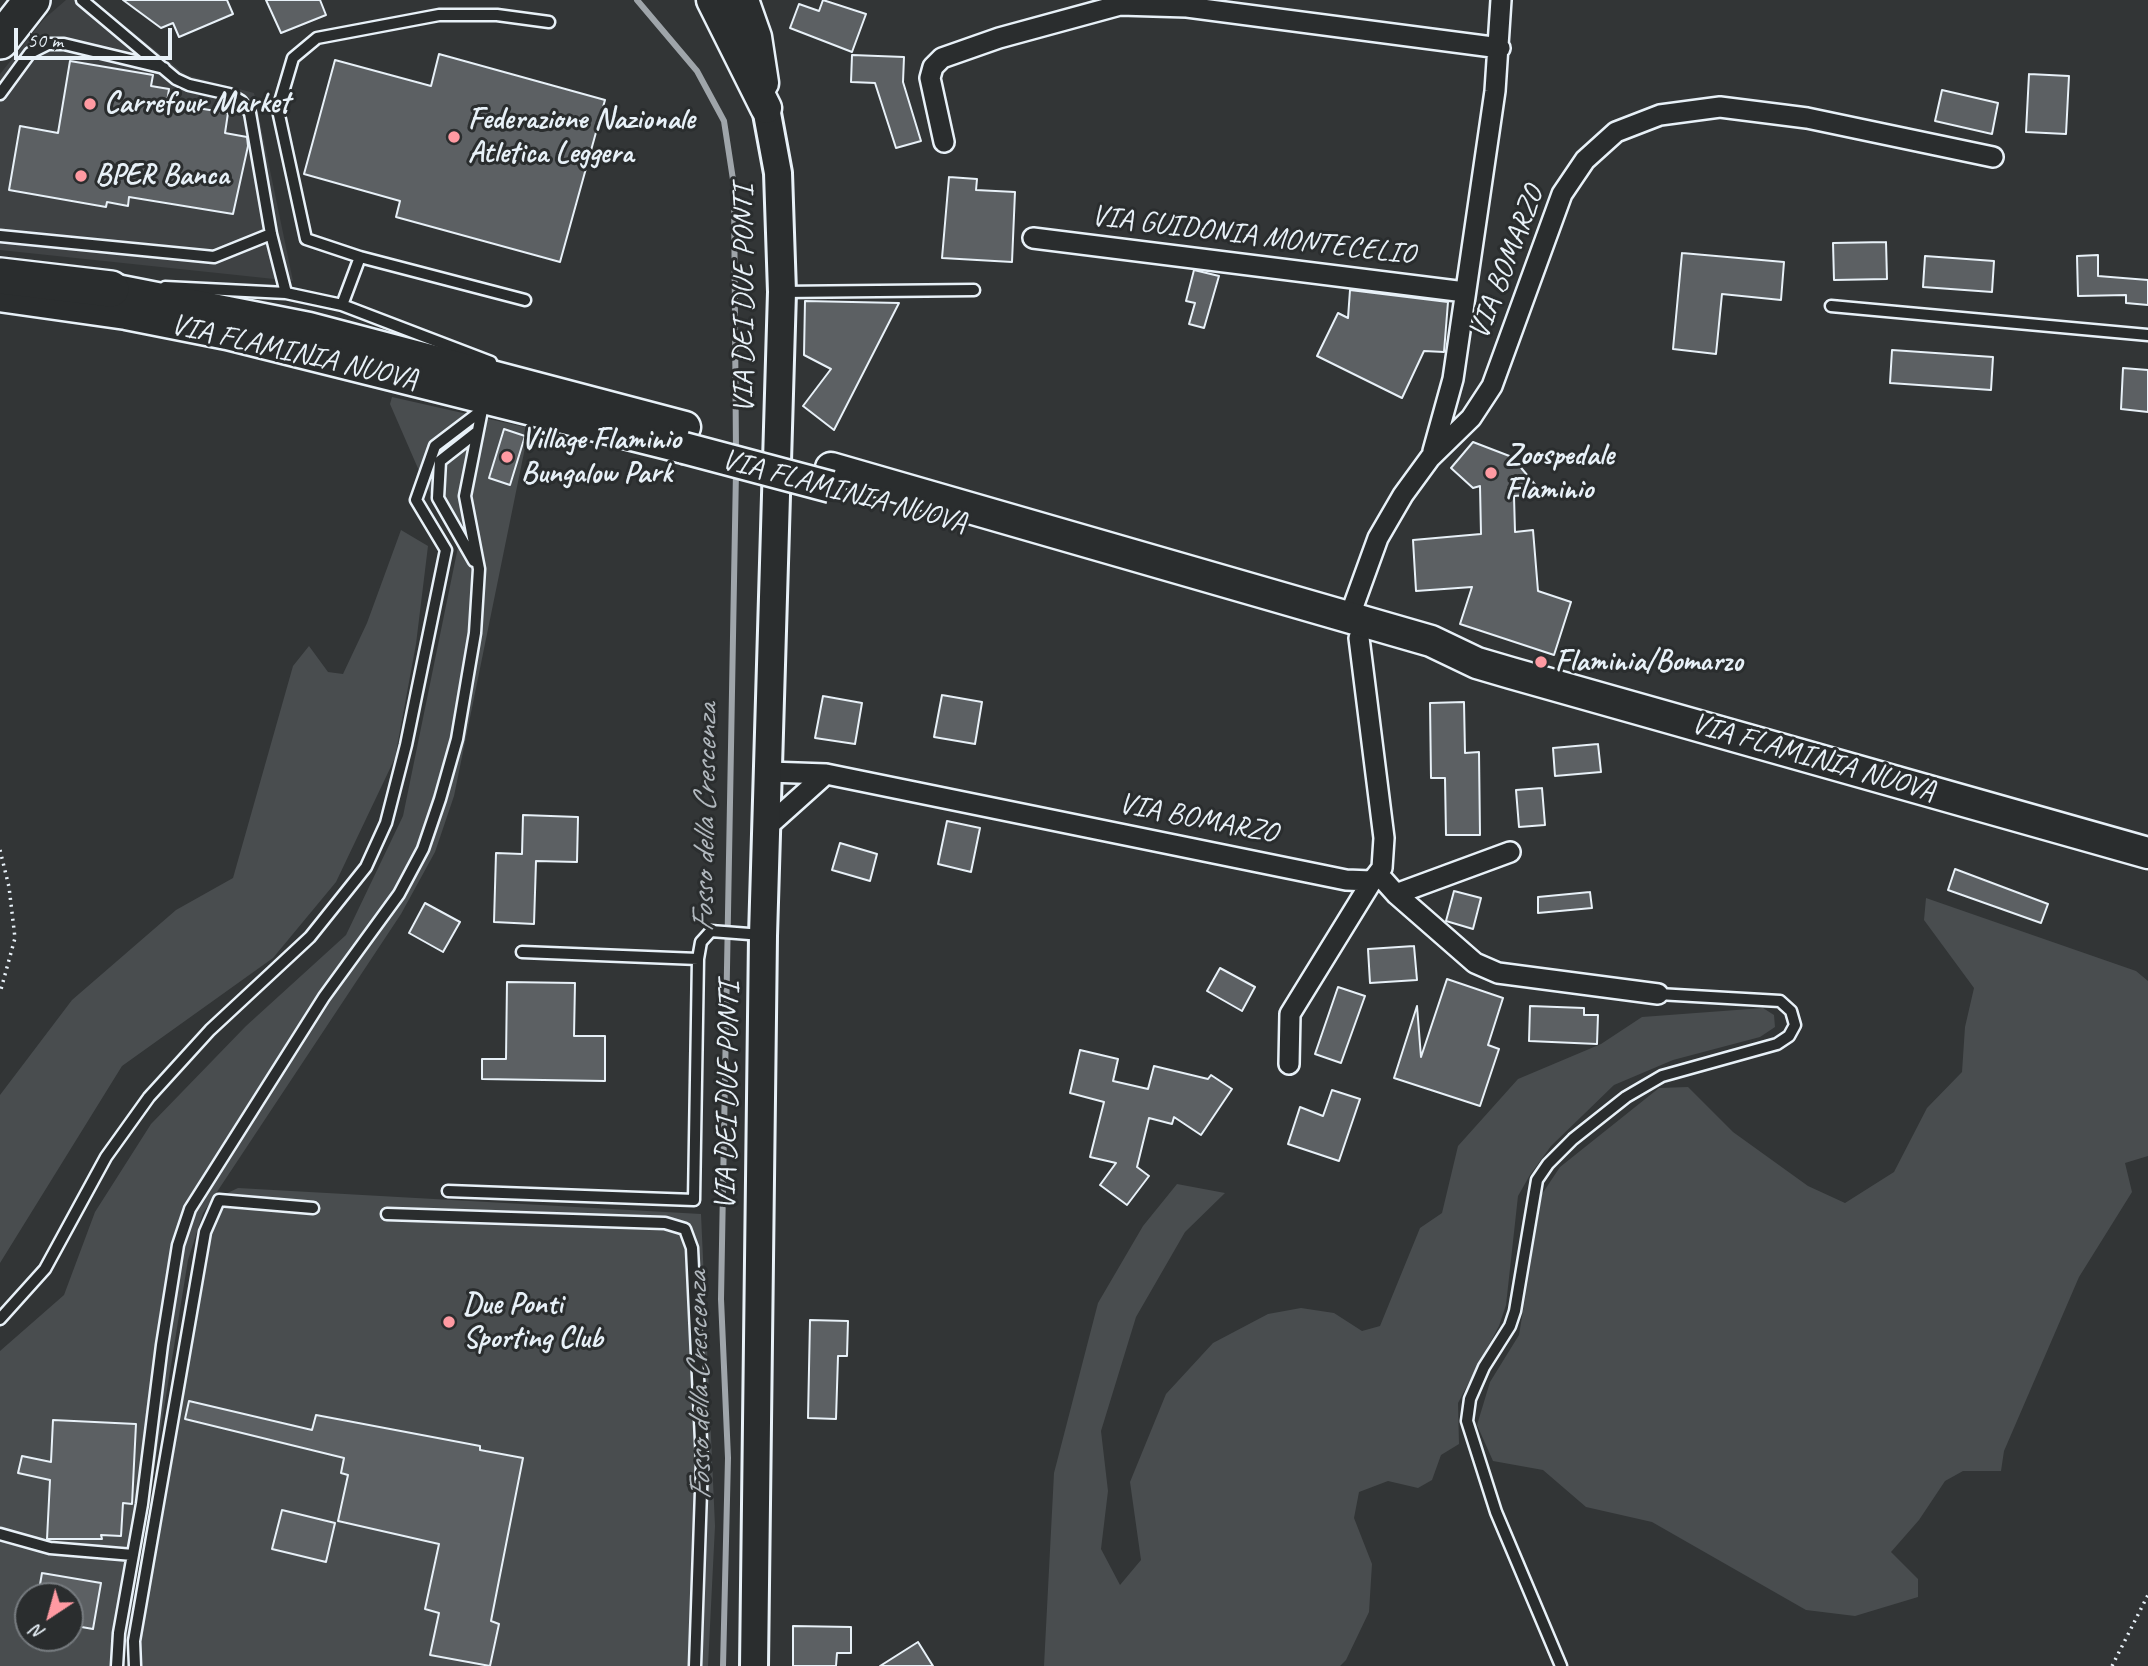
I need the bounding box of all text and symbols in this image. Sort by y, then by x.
scale bar [18,14,175,58]
text: 50 m [27,27,63,53]
place label: Carrefour Market [104,86,290,122]
marker: Carrefour Market [82,96,98,112]
place label: Federazione Nazionale Atletica Leggera [468,102,695,172]
marker: Federazione Nazionale Atletica Leggera [446,129,462,145]
place label: BPER Banca [95,158,229,194]
marker: BPER Banca [73,168,89,184]
street label: VIA BOMARZO [1461,182,1553,344]
street label: VIA DEI DUE PONTI [726,185,762,413]
street label: VIA GUIDONIA MONTECELIO [1089,198,1417,274]
street label: VIA FLAMINIA NUOVA [167,307,421,399]
place label: Village Flaminio Bungalow Park [521,422,681,492]
place label: Zoospedale Flaminio [1505,438,1614,508]
street label: VIA FLAMINIA NUOVA [718,442,970,542]
marker: Village Flaminio Bungalow Park [499,449,515,465]
marker: Zoospedale Flaminio [1483,465,1499,481]
place label: Flaminia/Bomarzo [1555,644,1742,680]
marker: Flaminia/Bomarzo [1533,654,1549,670]
water label: Fosso della Crescenza [685,704,727,932]
street label: VIA FLAMINIA NUOVA [1687,706,1939,810]
street label: VIA BOMARZO [1116,786,1280,852]
street label: VIA DEI DUE PONTI [708,981,748,1211]
water label: Fosso della Crescenza [679,1272,721,1500]
place label: Due Ponti Sporting Club [463,1287,603,1358]
marker: Due Ponti Sporting Club [441,1314,457,1330]
north arrow [14,1582,84,1652]
text: N [26,1619,50,1646]

